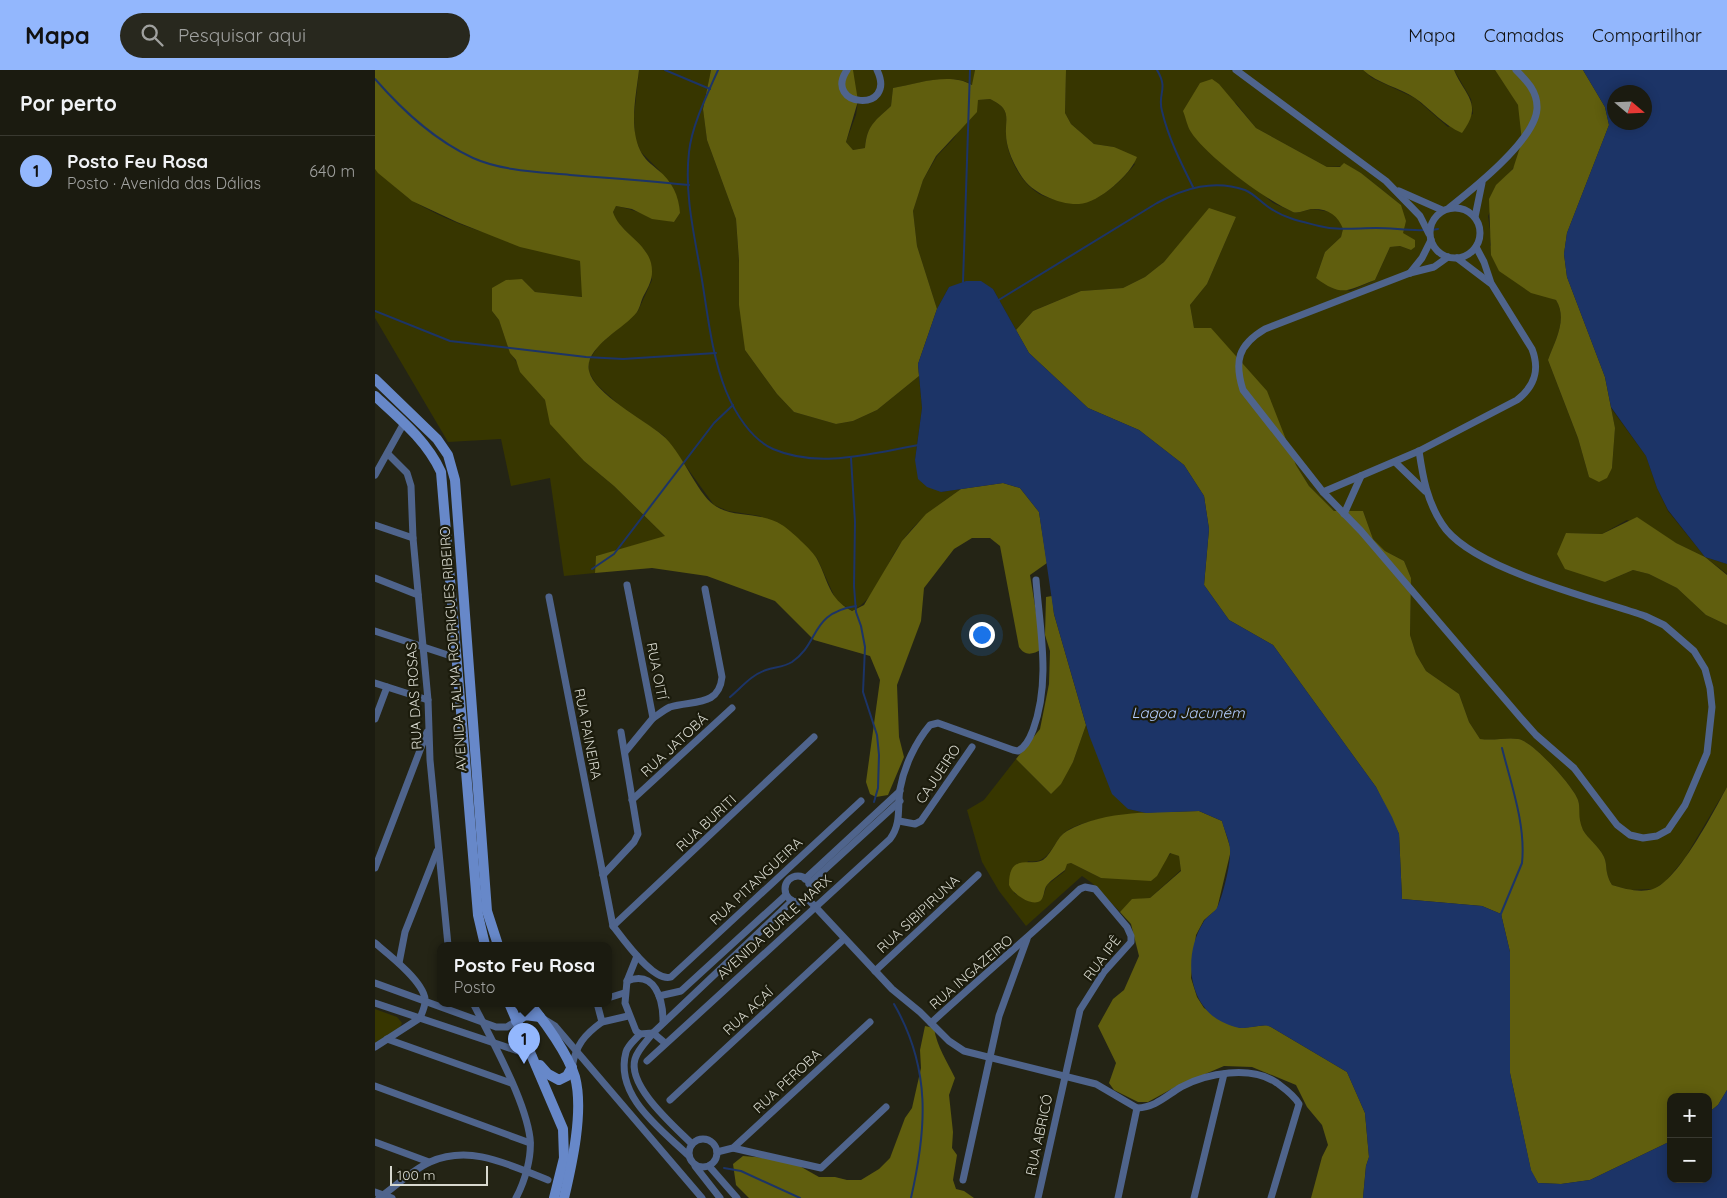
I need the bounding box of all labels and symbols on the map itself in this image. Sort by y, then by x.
north arrow [1607,85,1652,130]
street label: AVENIDA TALMA RODRIGUES RIBEIRO [435,525,471,772]
your location [969,622,995,648]
street label: RUA OITÍ [643,641,671,702]
street label: RUA DAS ROSAS [402,642,426,750]
street label: RUA PAINEIRA [570,687,606,781]
water label: Lagoa Jacuném [1131,703,1245,722]
street label: RUA JATOBÁ [637,709,711,781]
street label: CAJUEIRO [912,741,965,807]
street label: RUA BURITI [672,791,740,855]
street label: RUA PITANGUEIRA [706,833,806,929]
street label: AVENIDA BURLE MARX [713,871,835,983]
street label: RUA SIBIPIRUNA [873,871,963,957]
street label: RUA INGAZEIRO [925,931,1017,1013]
street label: RUA IPÊ [1079,932,1125,984]
street label: RUA AÇAÍ [719,983,777,1039]
pin: 1 [508,1023,540,1064]
street label: RUA PEROBA [749,1045,825,1117]
street label: RUA ABRICÓ [1022,1092,1056,1177]
scale bar [390,1163,487,1186]

